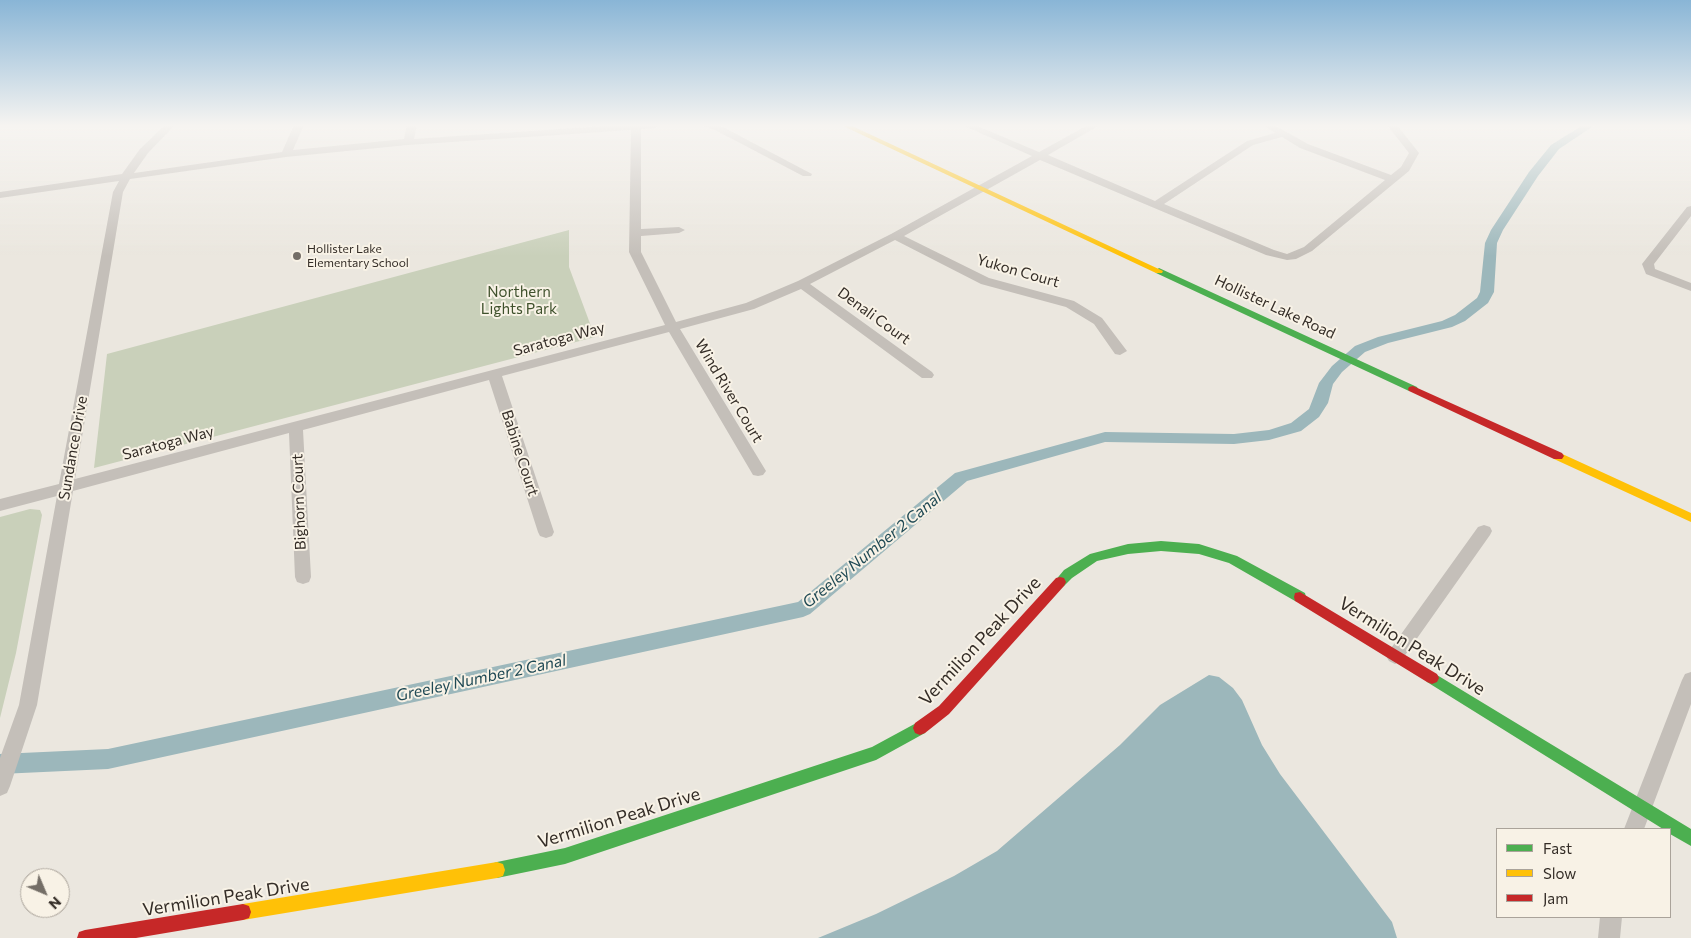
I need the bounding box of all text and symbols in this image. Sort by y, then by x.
place label: Hollister Lake Elementary School [307,242,409,270]
marker: Hollister Lake Elementary School [291,250,303,262]
street label: Yukon Court [975,251,1061,291]
street label: Hollister Lake Road [1212,271,1338,343]
park label: Northern Lights Park [481,283,557,318]
street label: Denali Court [834,284,914,348]
street label: Saratoga Way [511,318,607,360]
street label: Wind River Court [691,336,767,446]
street label: Sundance Drive [55,395,91,501]
street label: Babine Court [498,408,542,498]
street label: Saratoga Way [120,422,216,464]
street label: Bighorn Court [288,453,310,551]
water label: Greeley Number 2 Canal [799,488,945,612]
street label: Vermilion Peak Drive [915,572,1045,710]
street label: Vermilion Peak Drive [1335,592,1489,700]
water label: Greeley Number 2 Canal [394,651,568,705]
street label: Vermilion Peak Drive [535,783,703,853]
legend [1496,828,1671,918]
text: Fast [1543,839,1572,857]
text: Slow [1543,864,1576,882]
north arrow [20,868,70,918]
street label: Vermilion Peak Drive [141,873,311,921]
text: Jam [1543,889,1568,907]
text: N [46,894,65,913]

